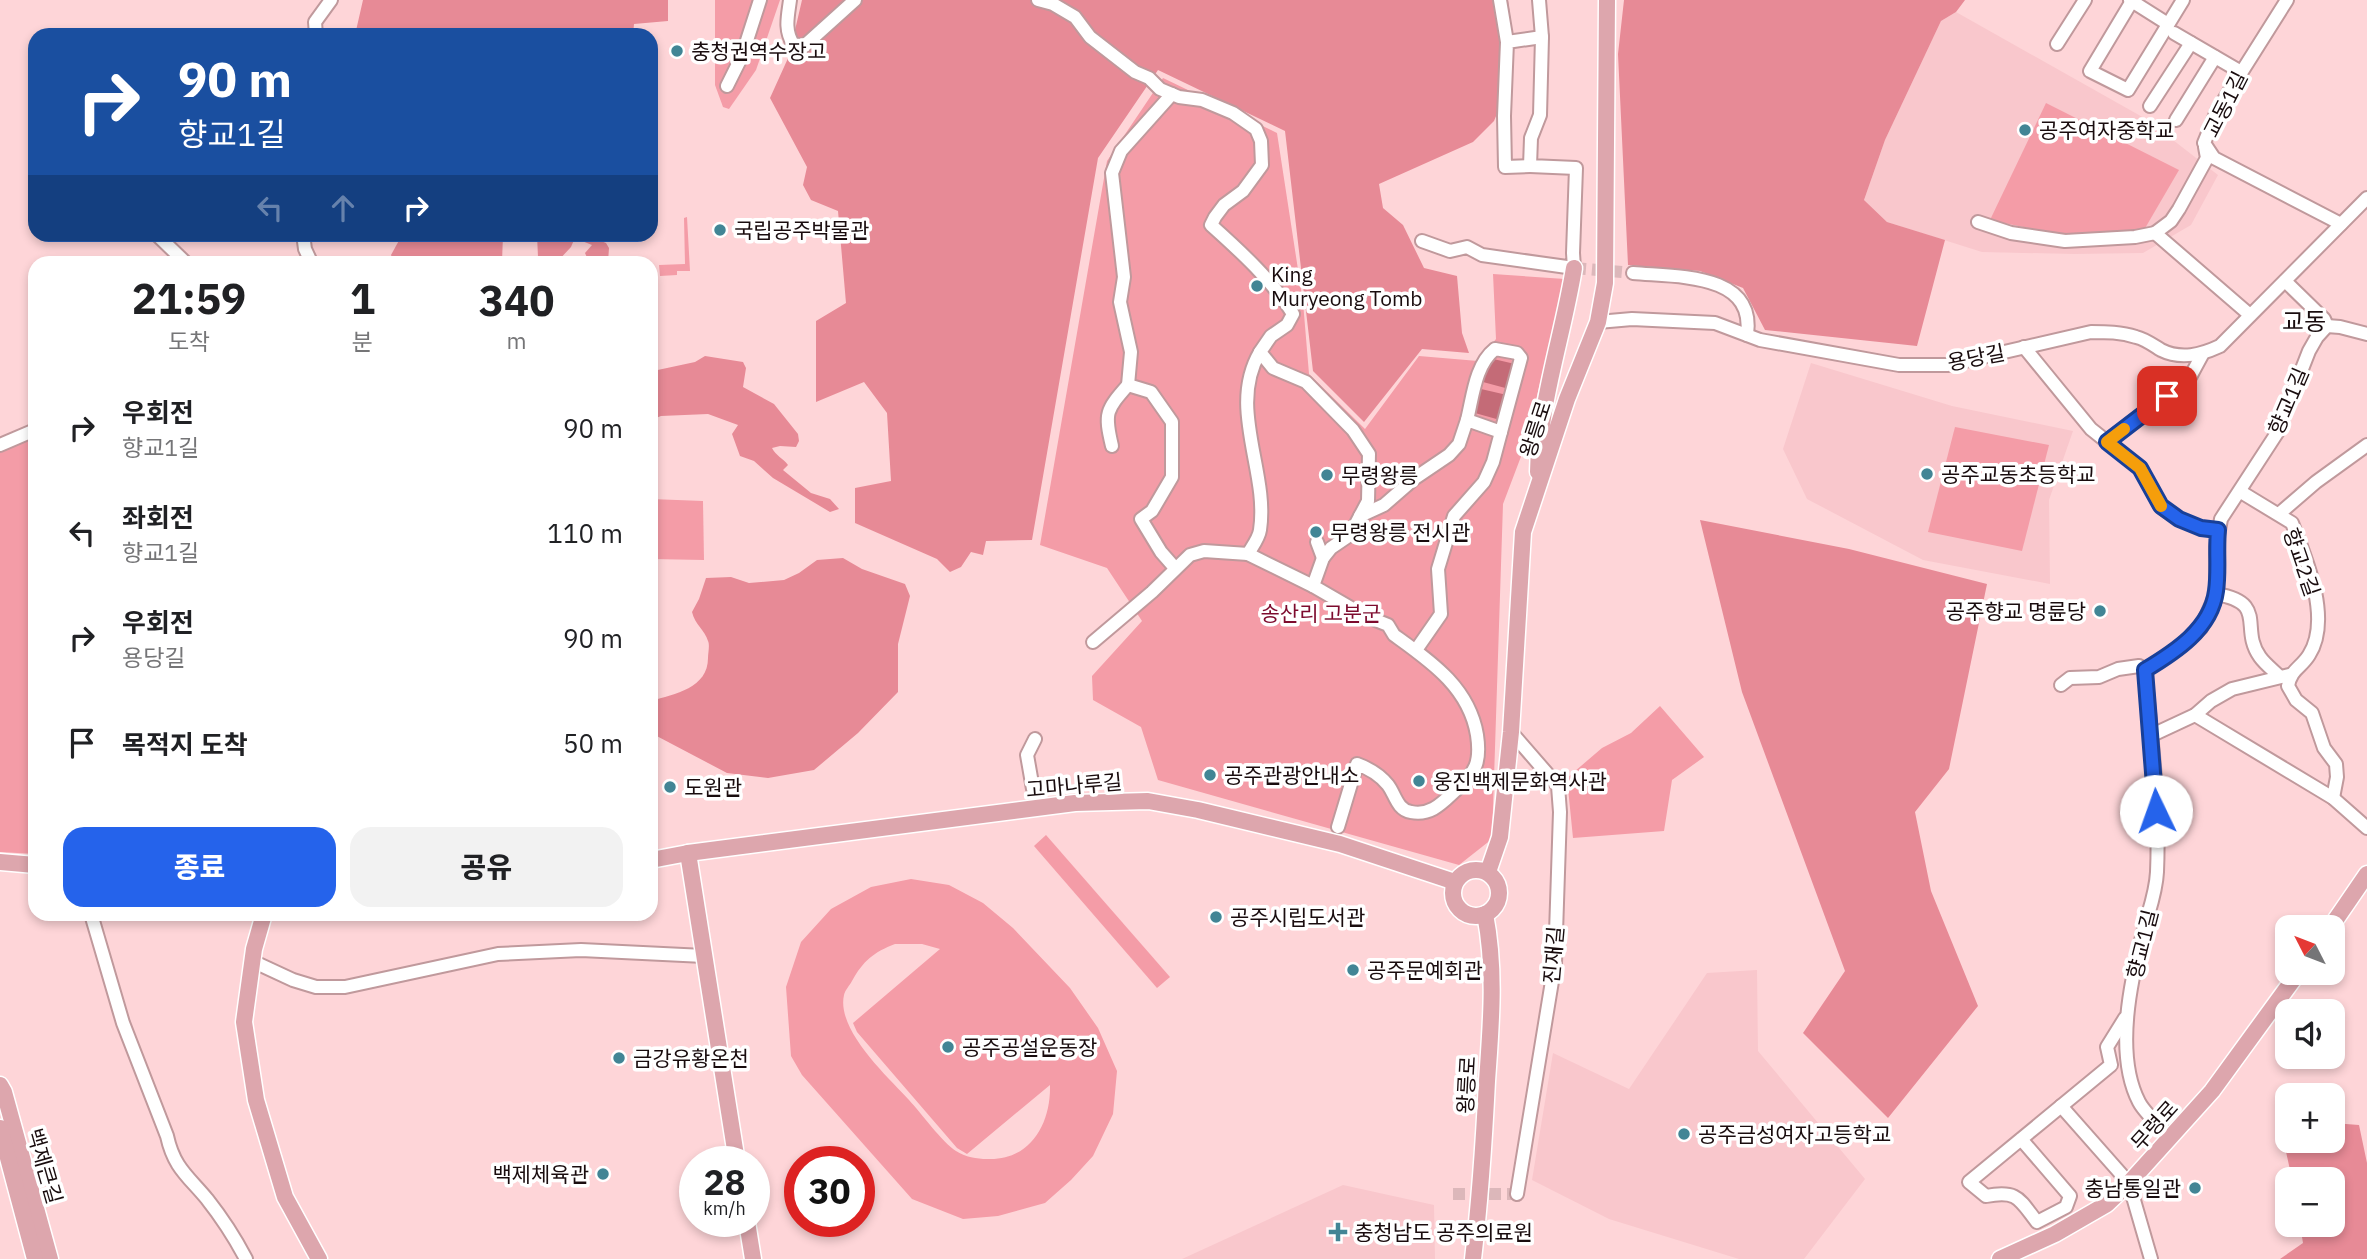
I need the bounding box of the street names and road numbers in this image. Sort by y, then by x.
street label: 교동1길 [2197,66,2253,142]
street label: 용당길 [1945,338,2007,376]
street label: 향교1길 [2261,363,2315,439]
street label: 왕릉로 [1513,397,1557,461]
street label: 향교2길 [2277,524,2327,600]
street label: 고마나루길 [1025,767,1123,803]
street label: 향교1길 [2120,906,2164,982]
street label: 진재길 [1537,925,1569,985]
street label: 왕릉로 [1451,1055,1481,1115]
street label: 무령로 [2124,1094,2184,1156]
street label: 백제큰길 [21,1125,69,1207]

